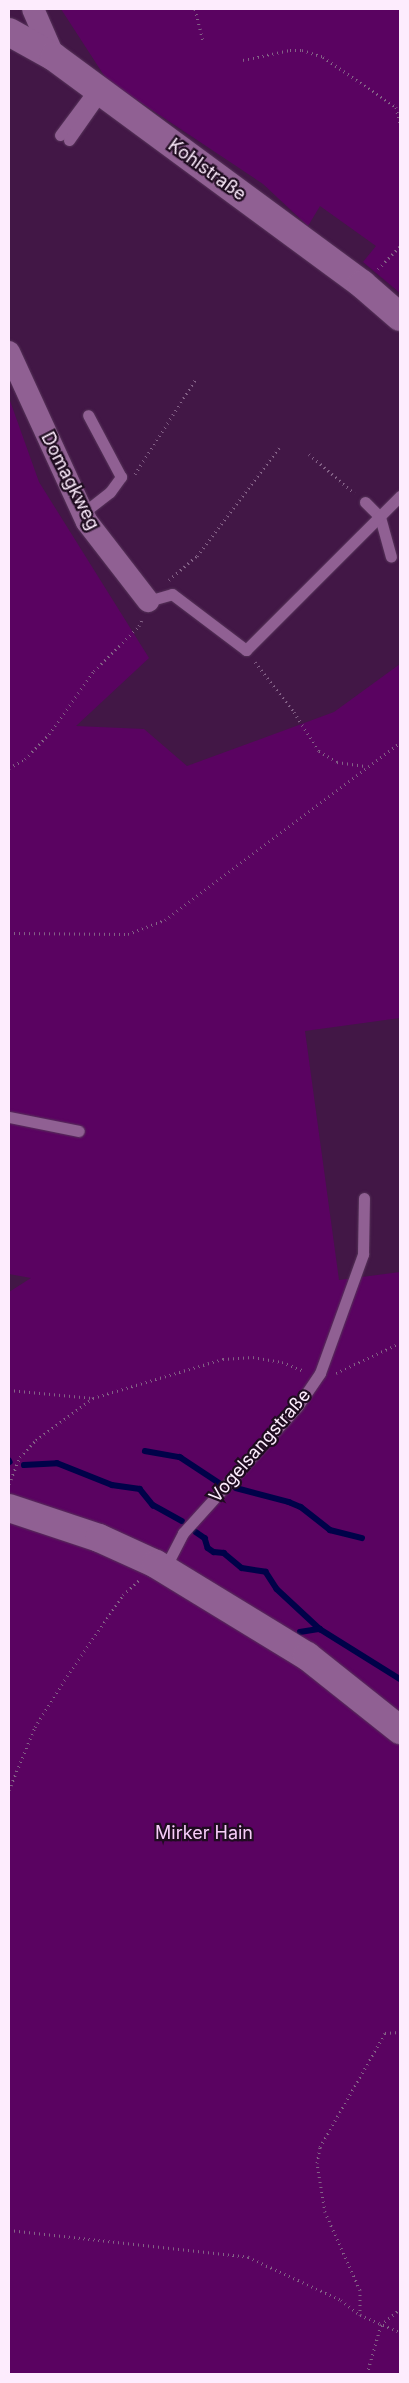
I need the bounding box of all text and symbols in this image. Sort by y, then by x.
street label: Kohlstraße [164,135,250,205]
street label: Domagkweg [36,429,104,533]
street label: Vogelsangstraße [205,1385,315,1507]
park label: Mirker Hain [155,1822,253,1844]

